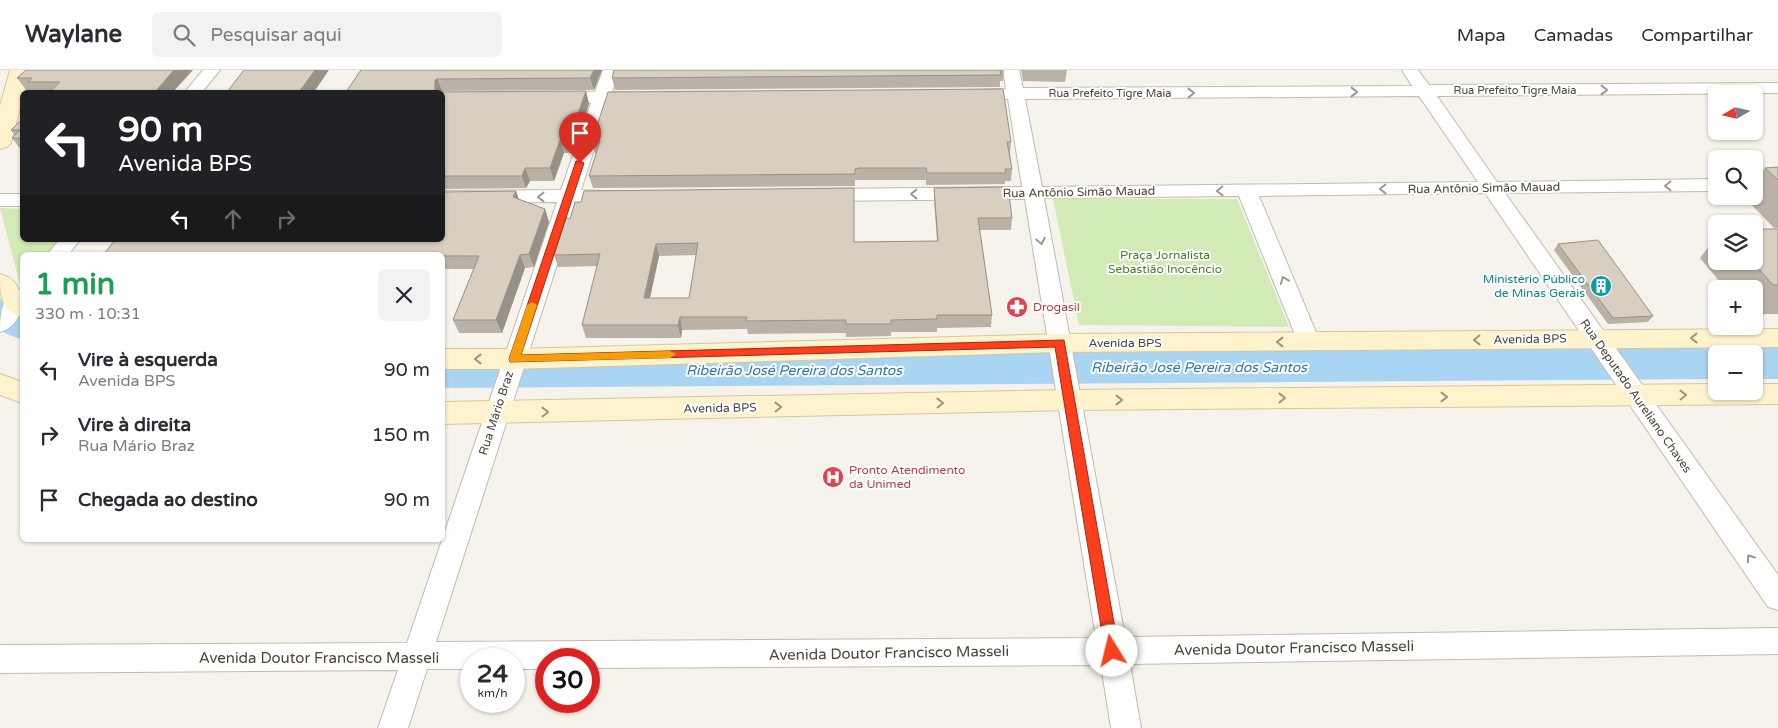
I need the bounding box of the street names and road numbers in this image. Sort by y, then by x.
street label: Rua Prefeito Tigre Maia [1454,84,1576,97]
street label: Rua Prefeito Tigre Maia [1049,87,1171,100]
street label: Rua Antônio Simão Mauad [1408,180,1560,196]
street label: Rua Antônio Simão Mauad [1003,184,1155,200]
street label: Rua Deputado Aureliano Chaves [1577,316,1695,476]
street label: Avenida BPS [1493,331,1567,347]
street label: Avenida BPS [1088,336,1162,350]
street label: Rua Mário Braz [476,369,516,457]
street label: Avenida BPS [683,400,757,416]
street label: Avenida Doutor Francisco Masseli [1174,637,1414,659]
street label: Avenida Doutor Francisco Masseli [769,642,1009,664]
street label: Avenida Doutor Francisco Masseli [199,649,439,667]

